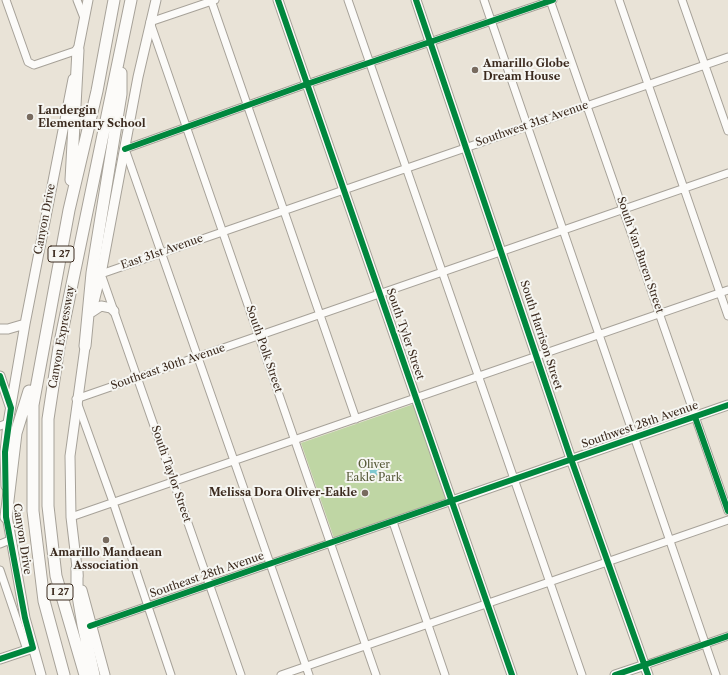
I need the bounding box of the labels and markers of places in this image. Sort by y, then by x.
place label: Amarillo Globe Dream House [483,57,570,83]
marker: Amarillo Globe Dream House [470,65,480,75]
place label: Landergin Elementary School [38,104,146,130]
marker: Landergin Elementary School [25,112,35,122]
place label: Melissa Dora Oliver-Eakle [209,486,357,500]
marker: Melissa Dora Oliver-Eakle [360,488,370,498]
marker: Amarillo Mandaean Association [101,535,111,545]
place label: Amarillo Mandaean Association [50,546,162,572]

